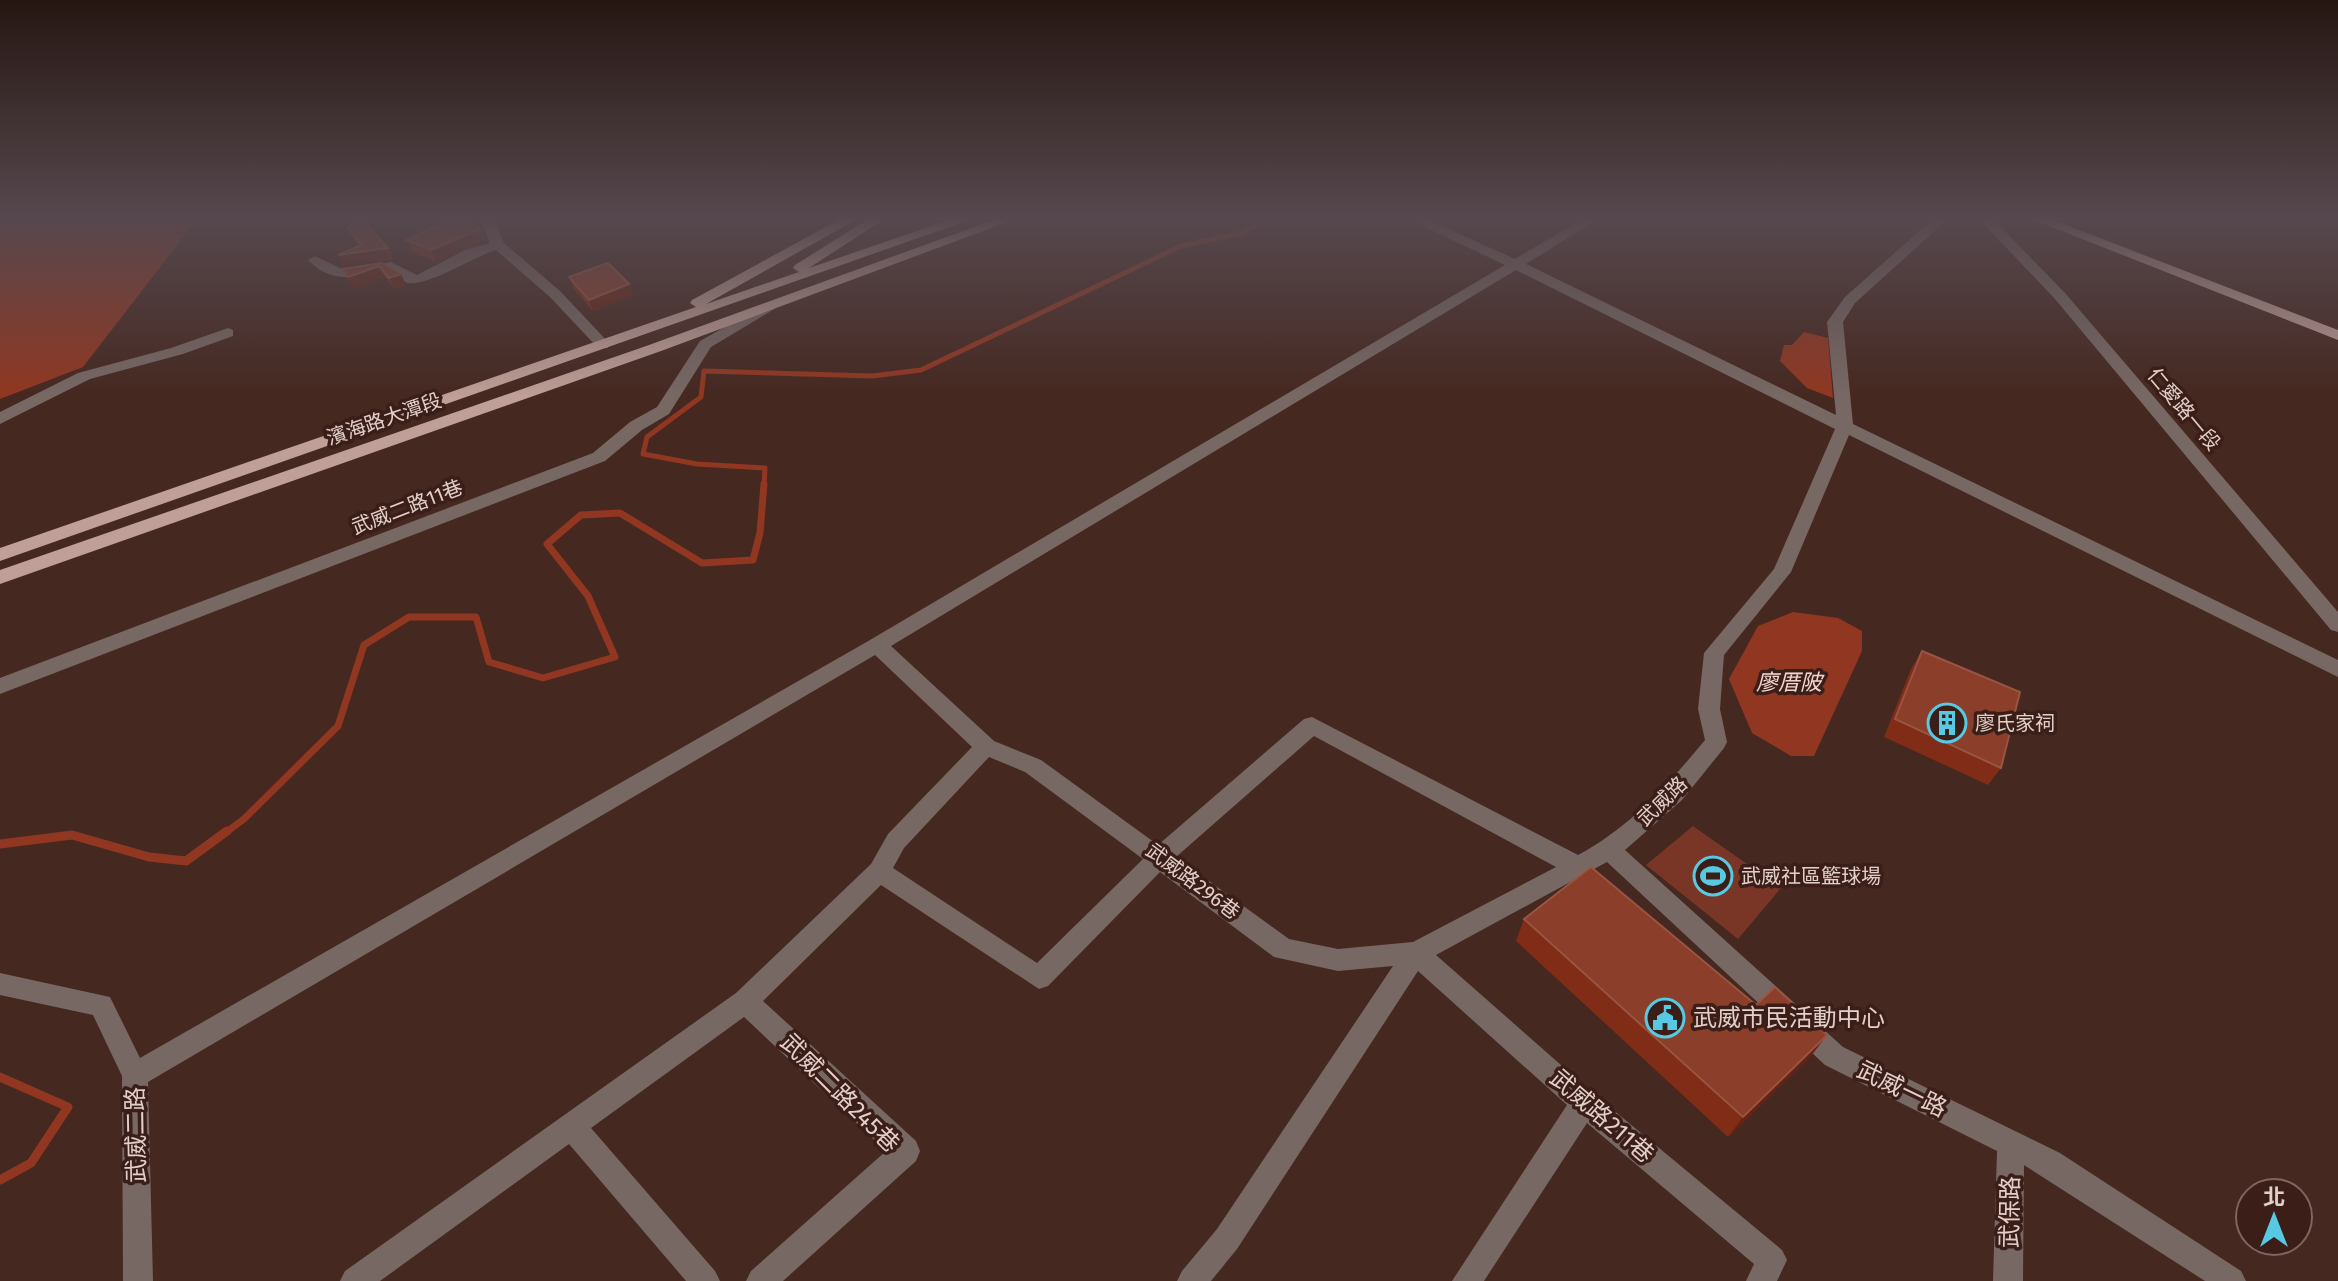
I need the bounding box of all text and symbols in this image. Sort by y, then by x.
street label: 仁愛路一段 [2143,363,2225,455]
street label: 濱海路大潭段 [323,388,445,450]
street label: 武威二路11巷 [348,475,466,539]
water label: 廖厝陂 [1756,669,1825,696]
building icon: 廖氏家祠 [1926,702,1968,744]
place label: 廖氏家祠 [1975,711,2055,735]
street label: 武威路 [1632,772,1692,830]
street label: 武威路296巷 [1142,838,1244,924]
sports icon: 武威社區籃球場 [1692,855,1734,897]
place label: 武威社區籃球場 [1741,864,1881,888]
public building icon: 武威市民活動中心 [1644,997,1686,1039]
place label: 武威市民活動中心 [1693,1004,1885,1032]
street label: 武威二路245巷 [775,1028,905,1158]
street label: 武威一路 [1853,1055,1951,1123]
street label: 武威路211巷 [1545,1064,1659,1168]
street label: 武威二路 [121,1087,151,1183]
street label: 武保路 [1995,1176,2025,1248]
north arrow [2234,1177,2314,1257]
text: 北 [2263,1184,2285,1211]

